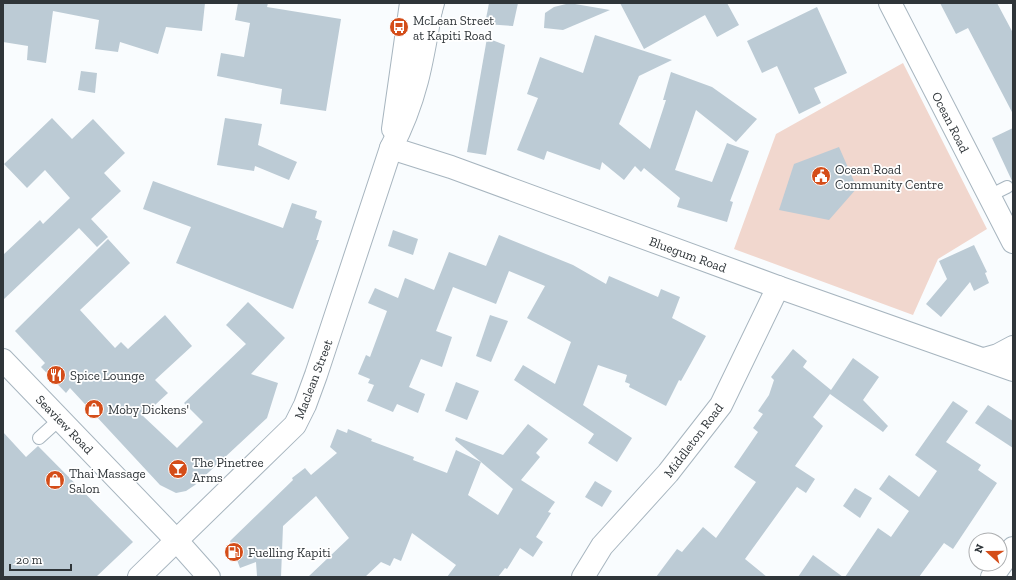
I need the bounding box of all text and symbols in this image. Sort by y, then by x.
place label: McLean Street at Kapiti Road [413,13,494,43]
bus stop icon: McLean Street at Kapiti Road [388,16,410,38]
street label: Ocean Road [929,89,972,155]
place label: Ocean Road Community Centre [835,162,943,192]
public building icon: Ocean Road Community Centre [810,165,832,187]
street label: Bluegum Road [647,234,729,275]
street label: Maclean Street [291,337,336,421]
restaurant icon: Spice Lounge [45,364,67,386]
place label: Spice Lounge [70,368,145,383]
street label: Seaview Road [33,392,96,457]
shop icon: Moby Dickens' [83,398,105,420]
street label: Middleton Road [661,400,726,480]
place label: Moby Dickens' [108,402,189,417]
place label: The Pinetree Arms [192,455,264,485]
bar icon: The Pinetree Arms [167,458,189,480]
place label: Thai Massage Salon [69,466,146,496]
shop icon: Thai Massage Salon [44,469,66,491]
north arrow [968,532,1008,572]
fuel station icon: Fuelling Kapiti [223,541,245,563]
text: N [972,542,987,555]
place label: Fuelling Kapiti [248,545,331,560]
scale bar [10,546,71,572]
text: 20 m [16,553,43,567]

